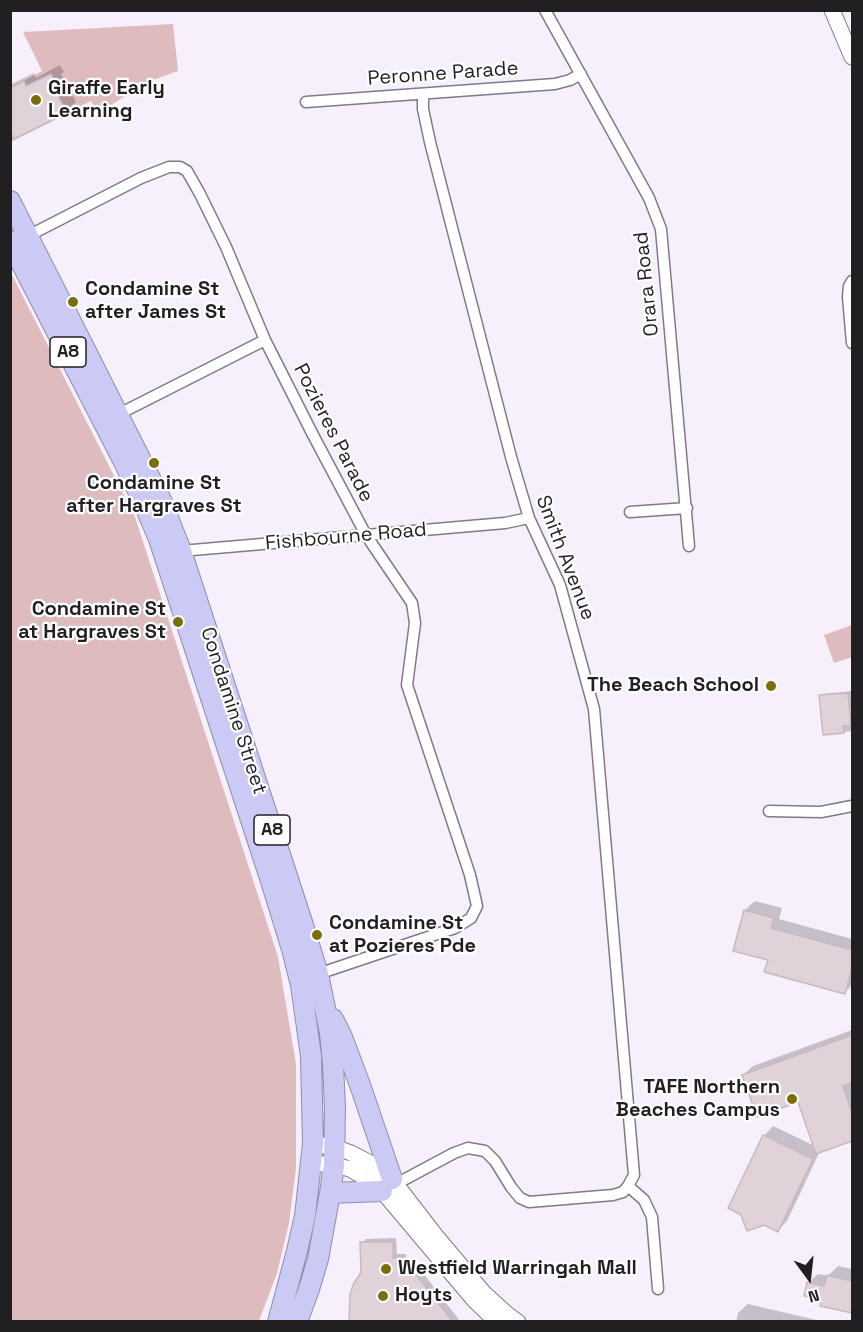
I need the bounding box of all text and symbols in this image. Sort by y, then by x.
street label: Peronne Parade [367,57,519,91]
place label: Giraffe Early Learning [48,77,165,124]
marker: Giraffe Early Learning [29,93,43,107]
street label: Orara Road [630,231,664,337]
place label: Condamine St after James St [85,278,226,325]
marker: Condamine St after James St [66,295,80,309]
road number: A8 [50,337,86,367]
street label: Pozieres Parade [288,360,378,506]
marker: Condamine St after Hargraves St [147,456,161,470]
place label: Condamine St after Hargraves St [66,472,242,519]
street label: Smith Avenue [530,492,600,624]
street label: Fishbourne Road [264,518,428,556]
place label: Condamine St at Hargraves St [18,598,166,645]
marker: Condamine St at Hargraves St [171,615,185,629]
street label: Condamine Street [195,624,271,798]
place label: The Beach School [587,674,759,698]
marker: The Beach School [764,679,778,693]
road number: A8 [254,815,290,845]
place label: Condamine St at Pozieres Pde [329,912,476,959]
marker: Condamine St at Pozieres Pde [310,928,324,942]
place label: TAFE Northern Beaches Campus [616,1076,780,1123]
marker: TAFE Northern Beaches Campus [785,1092,799,1106]
north arrow [779,1248,839,1308]
place label: Westfield Warringah Mall [398,1257,637,1281]
marker: Westfield Warringah Mall [379,1262,393,1276]
place label: Hoyts [395,1284,452,1308]
text: N [806,1284,822,1307]
marker: Hoyts [376,1289,390,1303]

